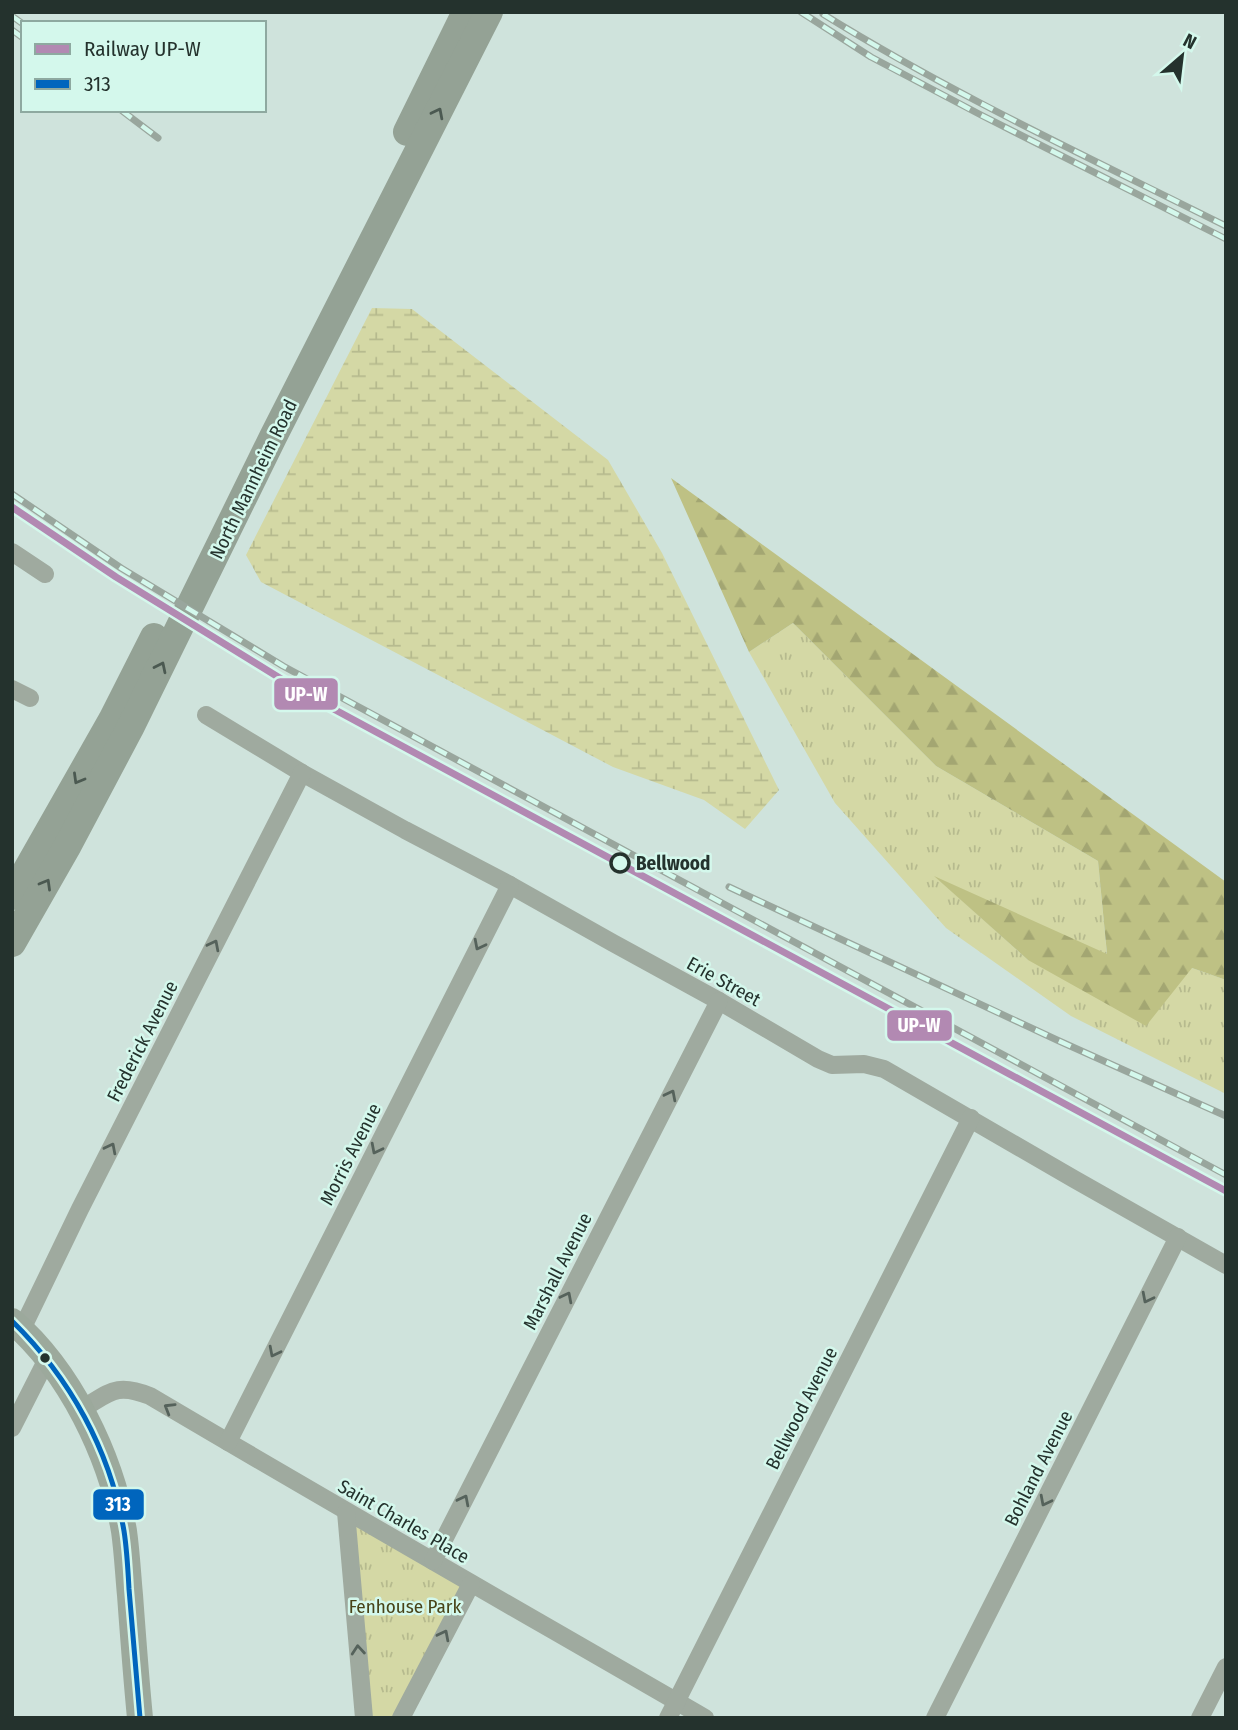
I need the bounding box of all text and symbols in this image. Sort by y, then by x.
legend [21,21,266,112]
north arrow [1147,21,1217,91]
text: N [1179,29,1200,54]
text: Railway UP-W [84,36,201,62]
text: 313 [84,71,111,97]
one-way arrow [430,108,443,120]
street label: North Mannheim Road [205,396,302,563]
one-way arrow [152,662,166,674]
line badge: UP-W [273,677,339,711]
text: UP-W [284,683,328,706]
one-way arrow [73,771,86,784]
place label: Bellwood [636,852,710,875]
marker: Bellwood [610,853,630,873]
one-way arrow [38,878,51,891]
one-way arrow [473,938,487,950]
one-way arrow [206,940,220,953]
street label: Erie Street [683,952,765,1011]
street label: Frederick Avenue [102,977,183,1106]
line badge: UP-W [886,1009,953,1042]
text: UP-W [897,1014,941,1037]
one-way arrow [663,1090,676,1102]
street label: Morris Avenue [315,1099,386,1209]
one-way arrow [371,1141,385,1154]
one-way arrow [102,1143,116,1155]
street label: Marshall Avenue [518,1209,597,1333]
one-way arrow [1142,1291,1156,1303]
one-way arrow [559,1292,573,1304]
street label: Bellwood Avenue [761,1343,842,1473]
one-way arrow [268,1345,282,1357]
unlabelled marker [38,1351,52,1365]
one-way arrow [163,1403,176,1416]
street label: Bohland Avenue [1000,1407,1077,1530]
street label: Saint Charles Place [334,1475,473,1568]
line badge: 313 [92,1488,145,1521]
text: 313 [104,1493,131,1516]
one-way arrow [1039,1494,1053,1506]
one-way arrow [455,1495,469,1507]
park label: Fenhouse Park [349,1595,461,1618]
one-way arrow [436,1630,449,1642]
one-way arrow [351,1644,366,1655]

